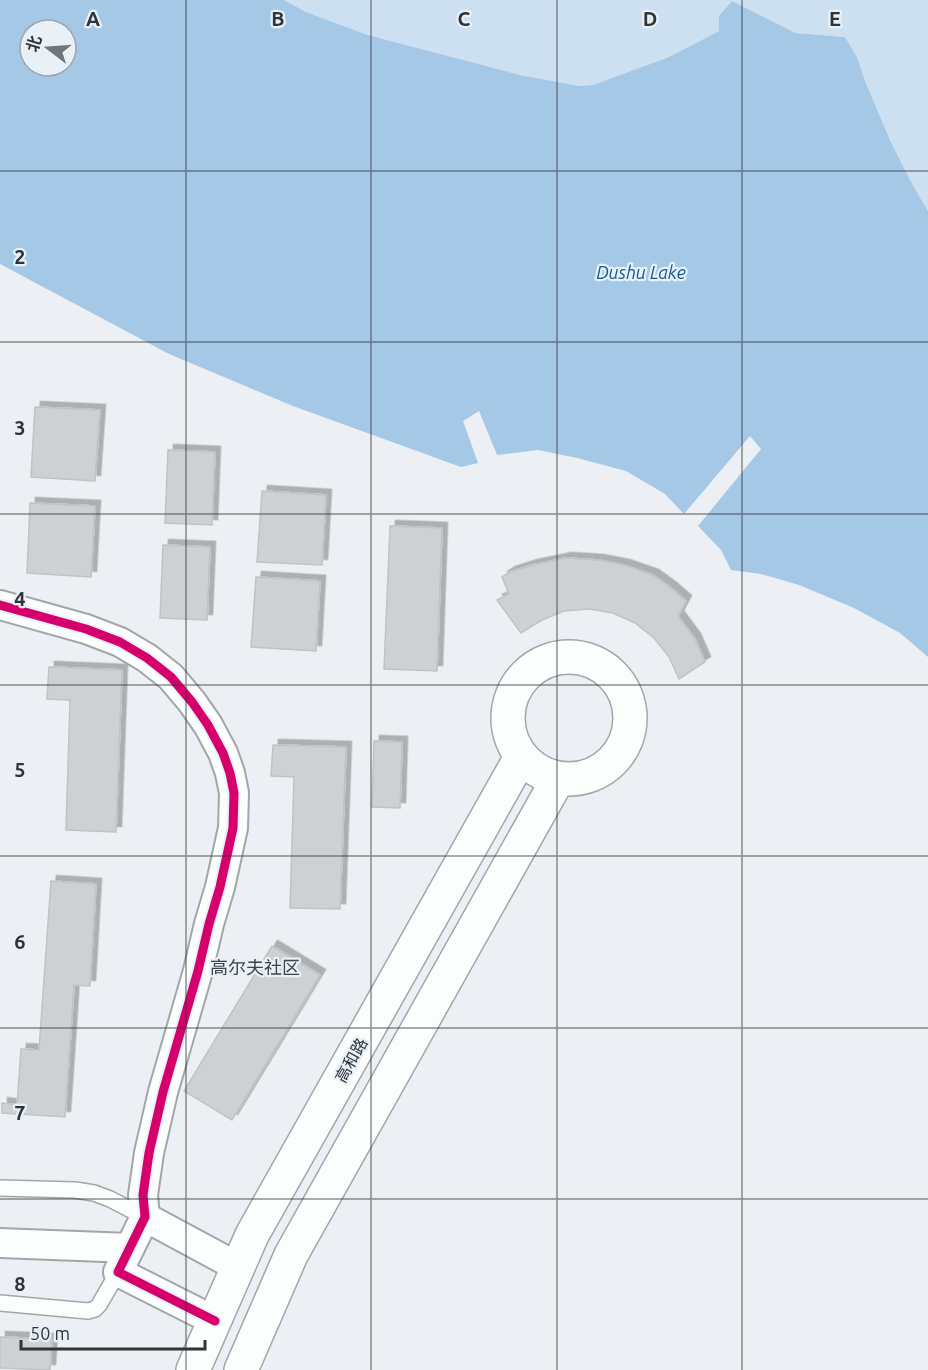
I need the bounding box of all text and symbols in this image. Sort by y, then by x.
text: A [86,7,100,30]
text: B [271,7,285,30]
text: C [458,7,471,30]
text: D [643,7,657,30]
text: E [829,7,841,30]
north arrow [18,18,78,78]
text: 北 [23,33,45,54]
text: 2 [14,245,26,268]
water label: Dushu Lake [596,262,686,282]
text: 3 [14,416,26,439]
text: 4 [14,587,26,610]
text: 5 [14,758,26,781]
text: 6 [14,930,26,953]
district label: 高尔夫社区 [210,957,300,977]
street label: 高和路 [331,1035,371,1085]
text: 7 [14,1101,26,1124]
text: 8 [14,1272,26,1295]
scale bar [21,1313,206,1351]
text: 50 m [30,1323,70,1343]

